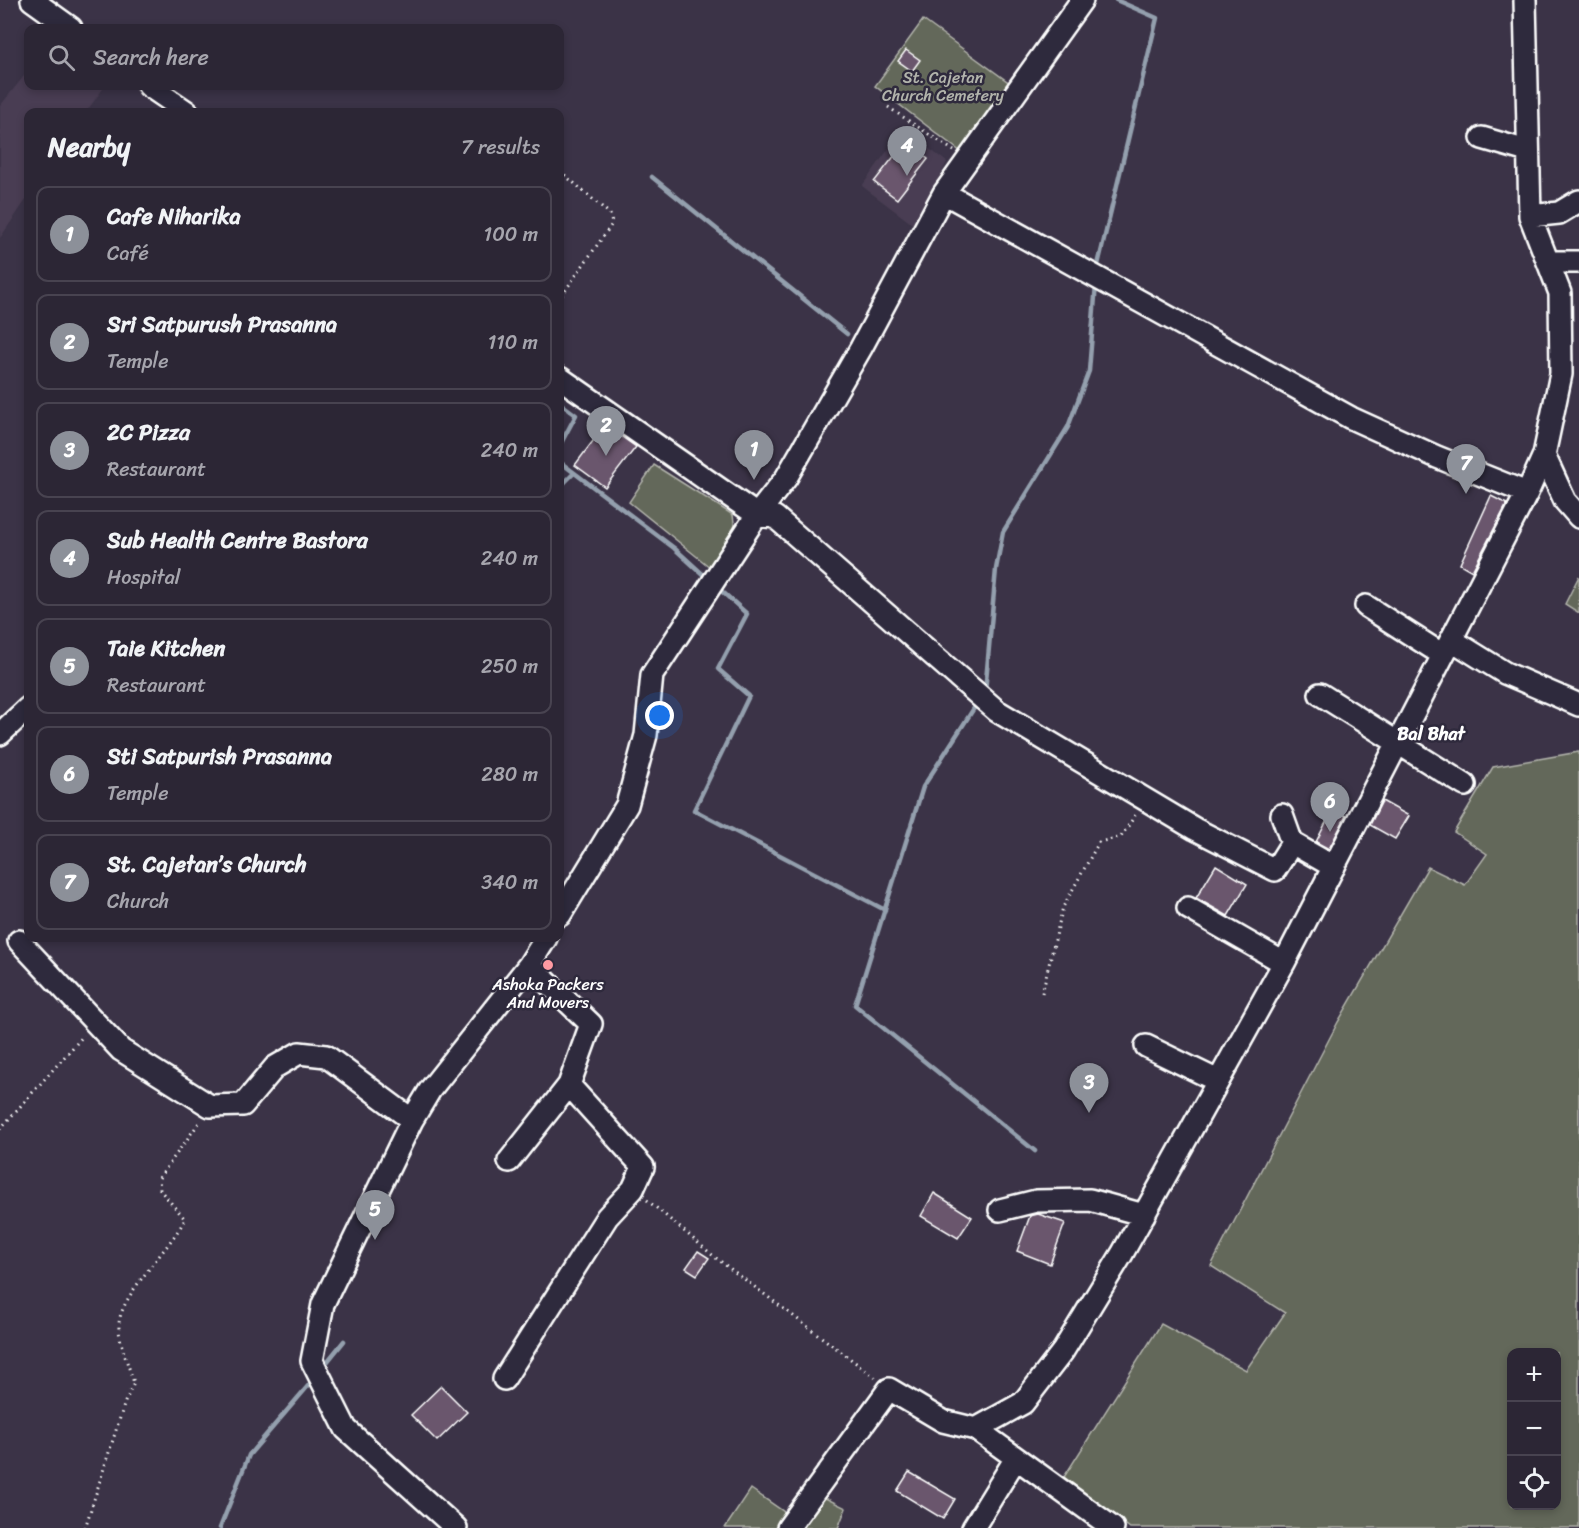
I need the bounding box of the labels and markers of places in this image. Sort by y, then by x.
pin: 4 [888,126,926,176]
pin: 2 [586,406,626,456]
pin: 1 [734,430,774,480]
pin: 7 [1446,444,1486,494]
pin: 6 [1310,782,1350,832]
marker: Ashoka Packers And Movers [541,958,555,972]
place label: Ashoka Packers And Movers [491,970,604,1017]
pin: 3 [1070,1064,1108,1113]
pin: 5 [356,1190,394,1240]

